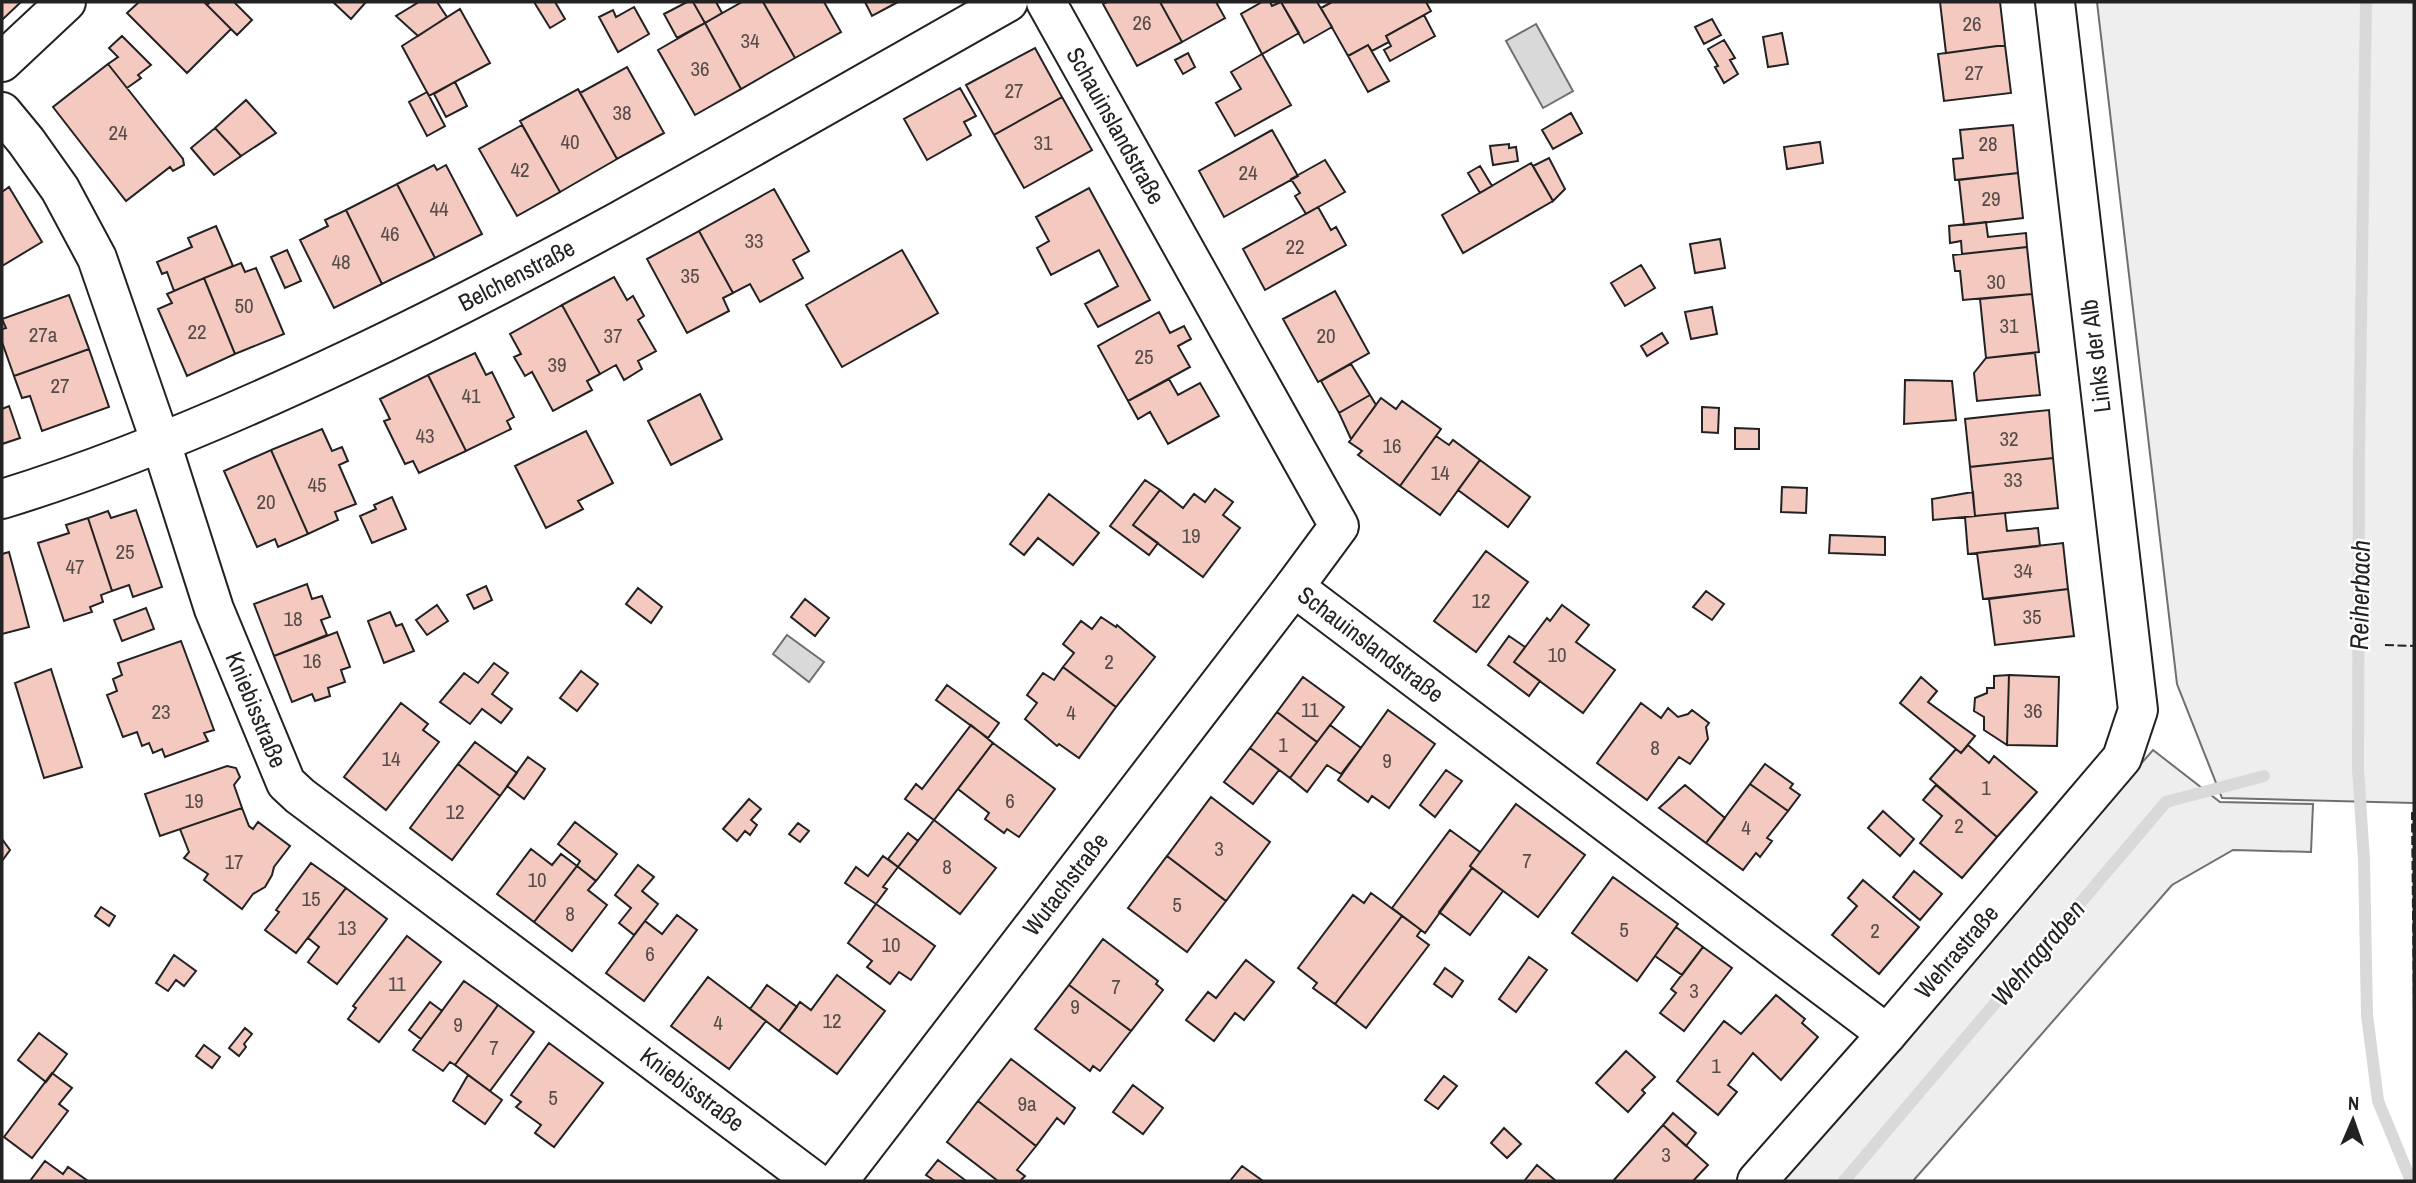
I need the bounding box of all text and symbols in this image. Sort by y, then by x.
house number: 26 [1132,8,1152,37]
house number: 26 [1962,9,1982,38]
house number: 34 [740,26,760,55]
street label: Schauinslandstraße [1059,41,1173,210]
house number: 36 [690,54,710,83]
house number: 27 [1964,58,1984,87]
house number: 27 [1004,76,1024,105]
house number: 38 [612,98,632,127]
house number: 24 [108,118,128,147]
house number: 40 [560,127,580,156]
house number: 31 [1033,128,1053,157]
house number: 28 [1978,129,1998,158]
house number: 42 [510,155,530,184]
house number: 24 [1238,158,1258,187]
house number: 29 [1981,184,2001,213]
house number: 44 [429,194,449,223]
house number: 46 [380,219,400,248]
house number: 33 [744,226,764,255]
street label: Belchenstraße [453,231,580,318]
house number: 22 [1285,232,1305,261]
house number: 48 [331,247,351,276]
house number: 35 [680,261,700,290]
house number: 30 [1986,267,2006,296]
house number: 50 [234,291,254,320]
street label: Links der Alb [2072,298,2118,415]
house number: 31 [1999,311,2019,340]
house number: 22 [187,317,207,346]
house number: 27a [29,320,58,349]
house number: 37 [603,321,623,350]
house number: 20 [1316,321,1336,350]
house number: 25 [1134,342,1154,371]
house number: 39 [547,350,567,379]
house number: 27 [50,371,70,400]
house number: 41 [461,381,481,410]
house number: 43 [415,421,435,450]
house number: 32 [1999,424,2019,453]
house number: 16 [1382,431,1402,460]
house number: 14 [1430,458,1450,487]
house number: 33 [2003,465,2023,494]
house number: 45 [307,470,327,499]
house number: 20 [256,487,276,516]
house number: 19 [1181,521,1201,550]
house number: 25 [115,537,135,566]
water label: Reiherbach [2341,540,2378,650]
house number: 47 [65,552,85,581]
house number: 34 [2013,556,2033,585]
street label: Schauinslandstraße [1292,578,1451,709]
house number: 12 [1471,586,1491,615]
house number: 35 [2022,602,2042,631]
house number: 18 [283,604,303,633]
house number: 10 [1547,640,1567,669]
house number: 16 [302,646,322,675]
street label: Kniebisstraße [218,647,295,772]
house number: 2 [1104,647,1114,676]
house number: 11 [1301,695,1319,724]
house number: 36 [2023,696,2043,725]
house number: 23 [151,697,171,726]
house number: 4 [1066,698,1076,727]
house number: 1 [1278,730,1288,759]
house number: 8 [1650,733,1660,762]
house number: 14 [381,744,401,773]
house number: 9 [1382,746,1392,775]
house number: 1 [1981,773,1991,802]
house number: 19 [184,786,204,815]
house number: 6 [1005,786,1015,815]
house number: 12 [445,797,465,826]
house number: 2 [1954,811,1964,840]
house number: 4 [1741,813,1751,842]
street label: Wutachstraße [1015,825,1115,942]
house number: 3 [1214,834,1224,863]
house number: 7 [1522,846,1532,875]
house number: 17 [224,847,244,876]
house number: 8 [942,852,952,881]
house number: 10 [527,865,547,894]
house number: 15 [301,884,321,913]
house number: 5 [1172,890,1182,919]
water label: Wehragraben [1983,892,2092,1013]
street label: Wehrastraße [1907,898,2005,1005]
house number: 8 [565,899,575,928]
house number: 13 [337,913,357,942]
house number: 5 [1619,915,1629,944]
house number: 2 [1870,916,1880,945]
house number: 10 [881,930,901,959]
house number: 6 [645,939,655,968]
house number: 11 [388,969,406,998]
house number: 7 [1111,972,1121,1001]
house number: 3 [1689,976,1699,1005]
house number: 9 [1070,992,1080,1021]
house number: 12 [822,1006,842,1035]
house number: 4 [713,1008,723,1037]
house number: 9 [453,1010,463,1039]
house number: 7 [489,1033,499,1062]
street label: Kniebisstraße [634,1039,751,1138]
house number: 1 [1711,1051,1721,1080]
house number: 5 [548,1083,558,1112]
north arrow [2318,1085,2388,1155]
house number: 9a [1017,1089,1037,1118]
text: N [2348,1090,2360,1116]
house number: 3 [1661,1140,1671,1169]

